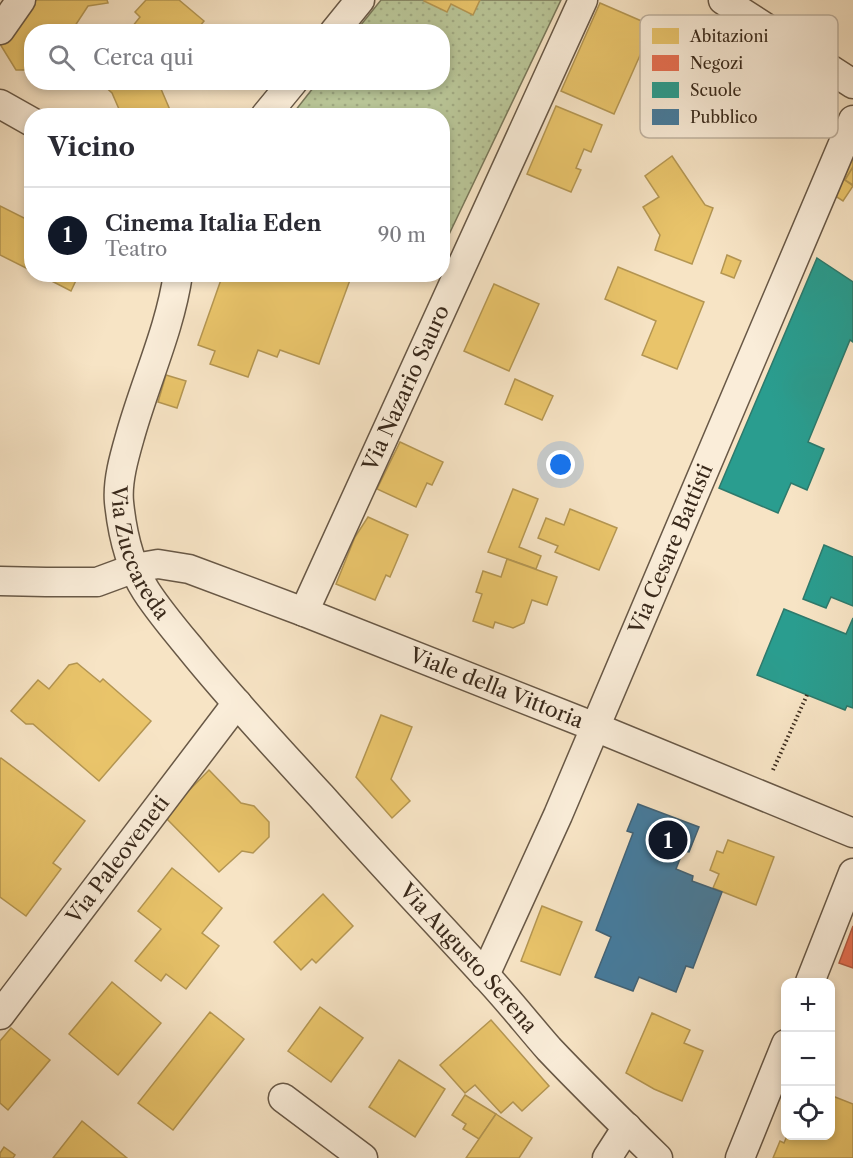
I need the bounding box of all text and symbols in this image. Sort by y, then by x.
legend [640,15,838,138]
search box [24,24,450,90]
text: Abitazioni [689,26,768,46]
icon: search [45,41,78,74]
text: Cerca qui [93,44,194,71]
text: Negozi [690,53,743,73]
text: Scuole [690,80,741,100]
text: Pubblico [690,107,758,127]
text: Vicino [48,131,135,163]
text: Cinema Italia Eden [105,210,321,237]
text: 1 [63,223,72,247]
text: 90 m [378,223,426,247]
text: Teatro [105,237,167,261]
street label: Via Nazario Sauro [357,301,454,476]
your location [546,450,575,479]
street label: Via Cesare Battisti [623,460,718,638]
street label: Via Zuccareda [107,484,176,625]
street label: Viale della Vittoria [405,642,588,733]
street label: Via Paleoveneti [60,790,174,929]
pin: 1 [648,818,688,862]
street label: Via Augusto Serena [394,877,543,1038]
map controls [781,978,835,1140]
button: + [781,978,835,1032]
button: − [781,1032,835,1086]
button: locate [781,1086,835,1140]

